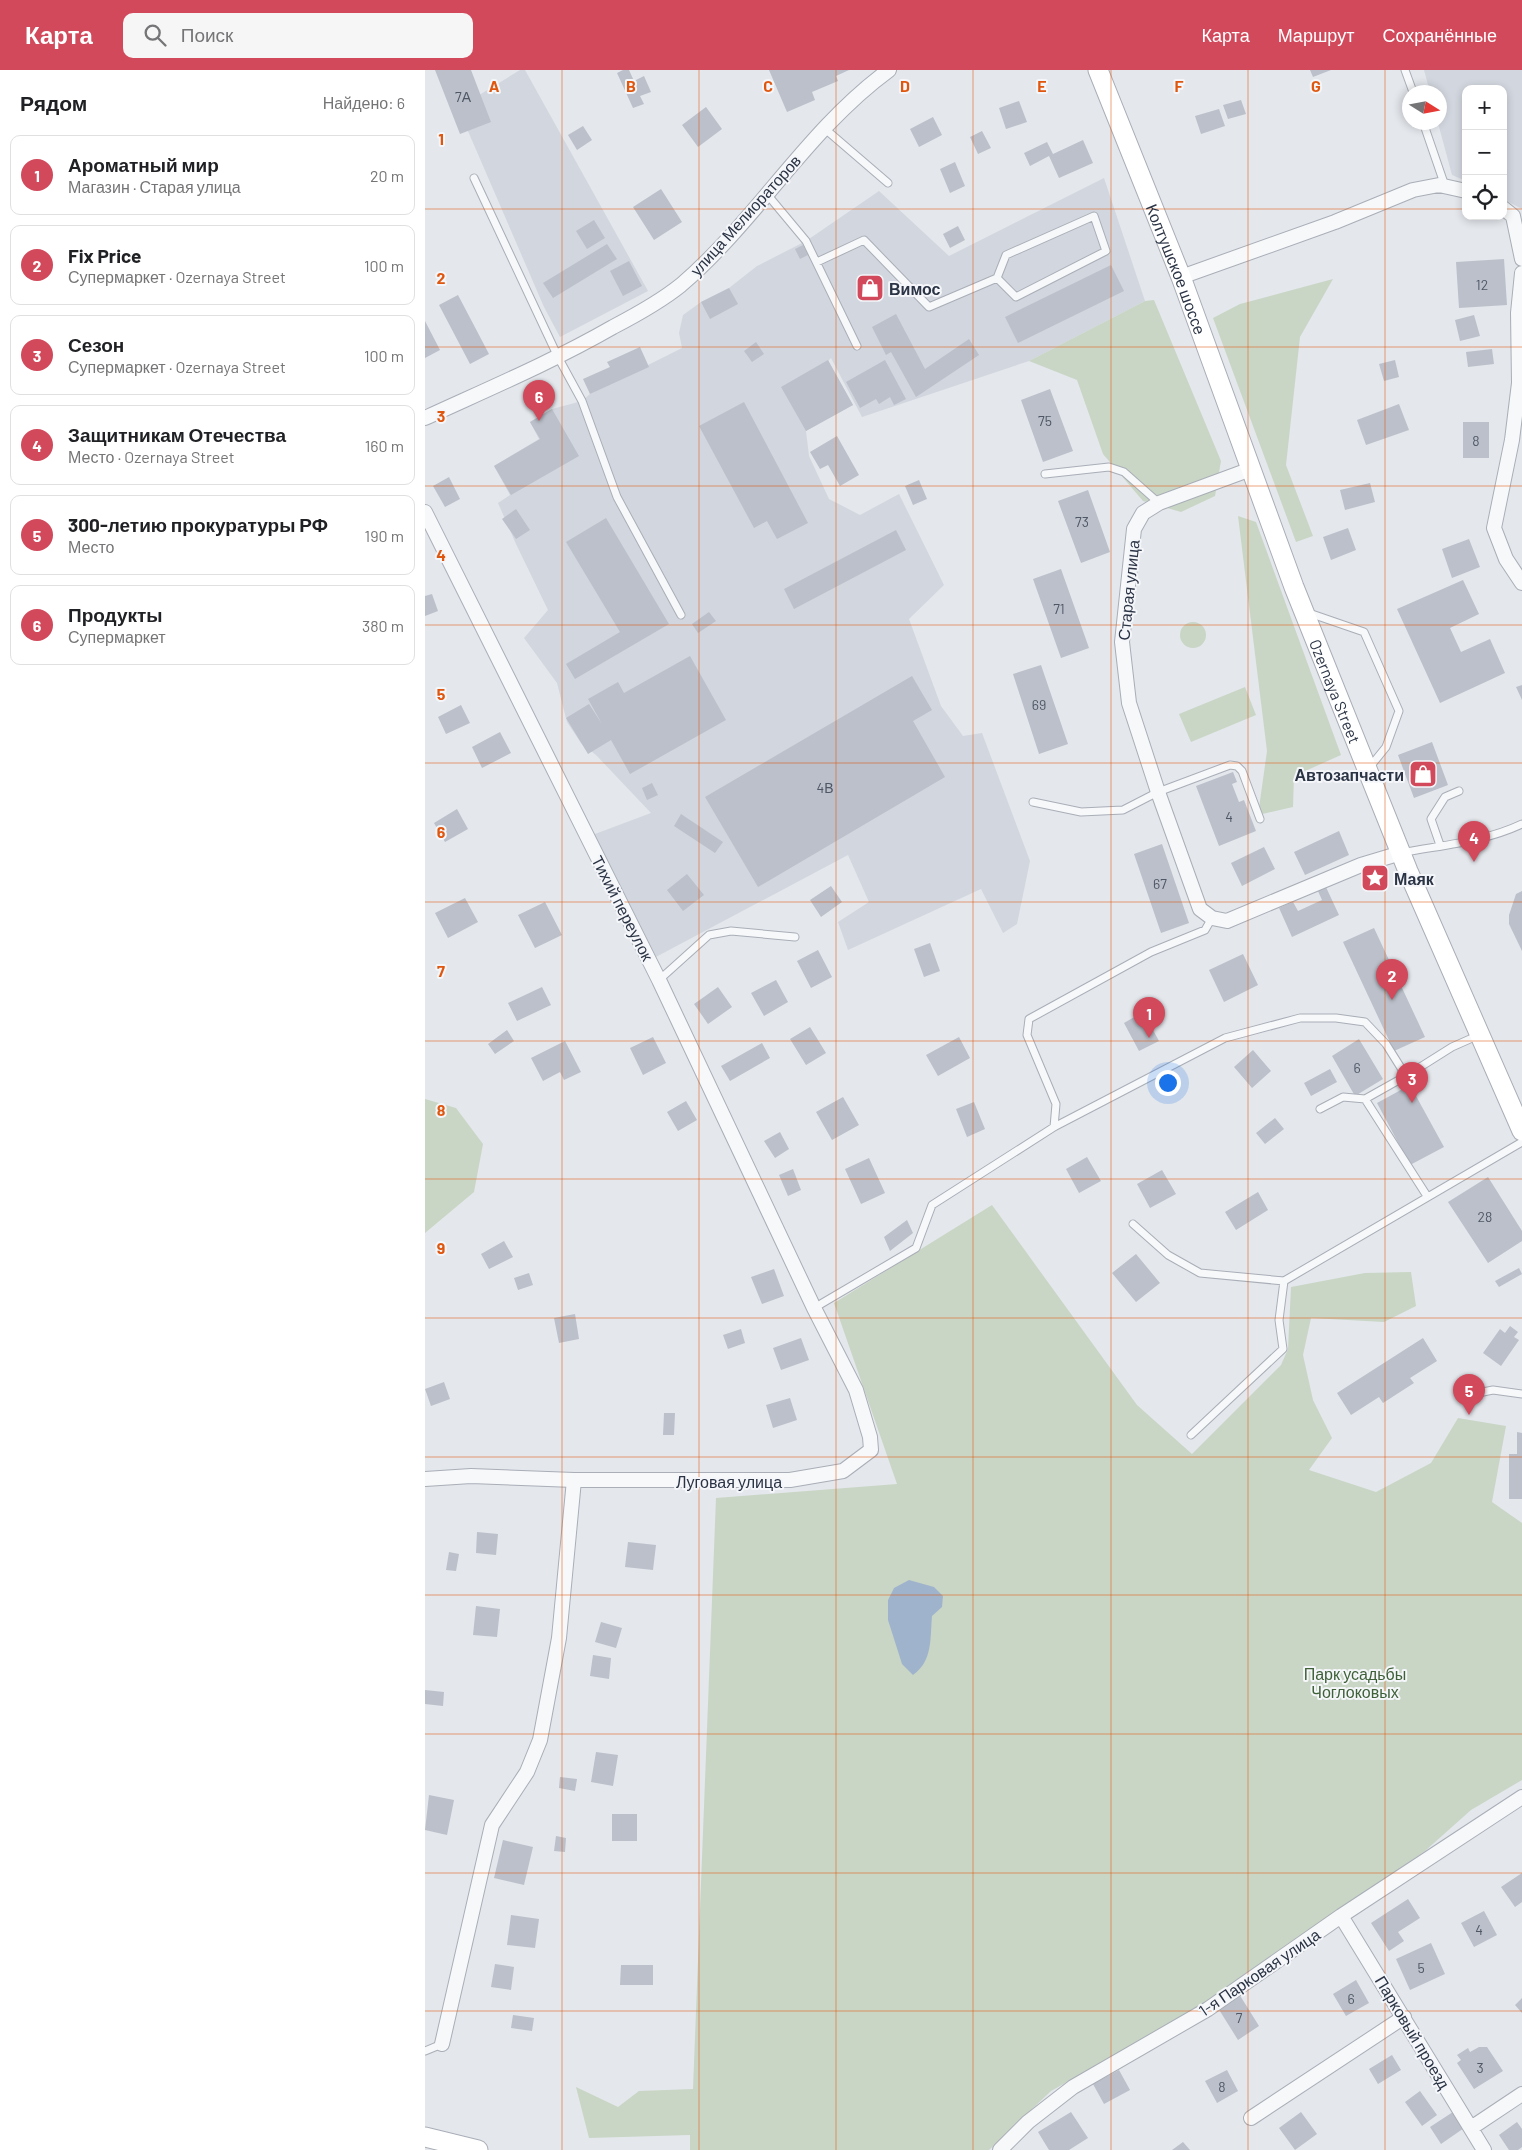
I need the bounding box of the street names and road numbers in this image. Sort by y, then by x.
street label: улица Мелиораторов [686,151,804,279]
street label: Колтушское шоссе [1143,201,1211,337]
street label: Старая улица [1113,539,1143,641]
street label: Ozernaya Street [1306,636,1365,746]
street label: Тихий переулок [588,852,658,965]
street label: Луговая улица [676,1472,782,1491]
street label: 1-я Парковая улица [1195,1924,1323,2020]
street label: Парковый проезд [1372,1972,1455,2093]

